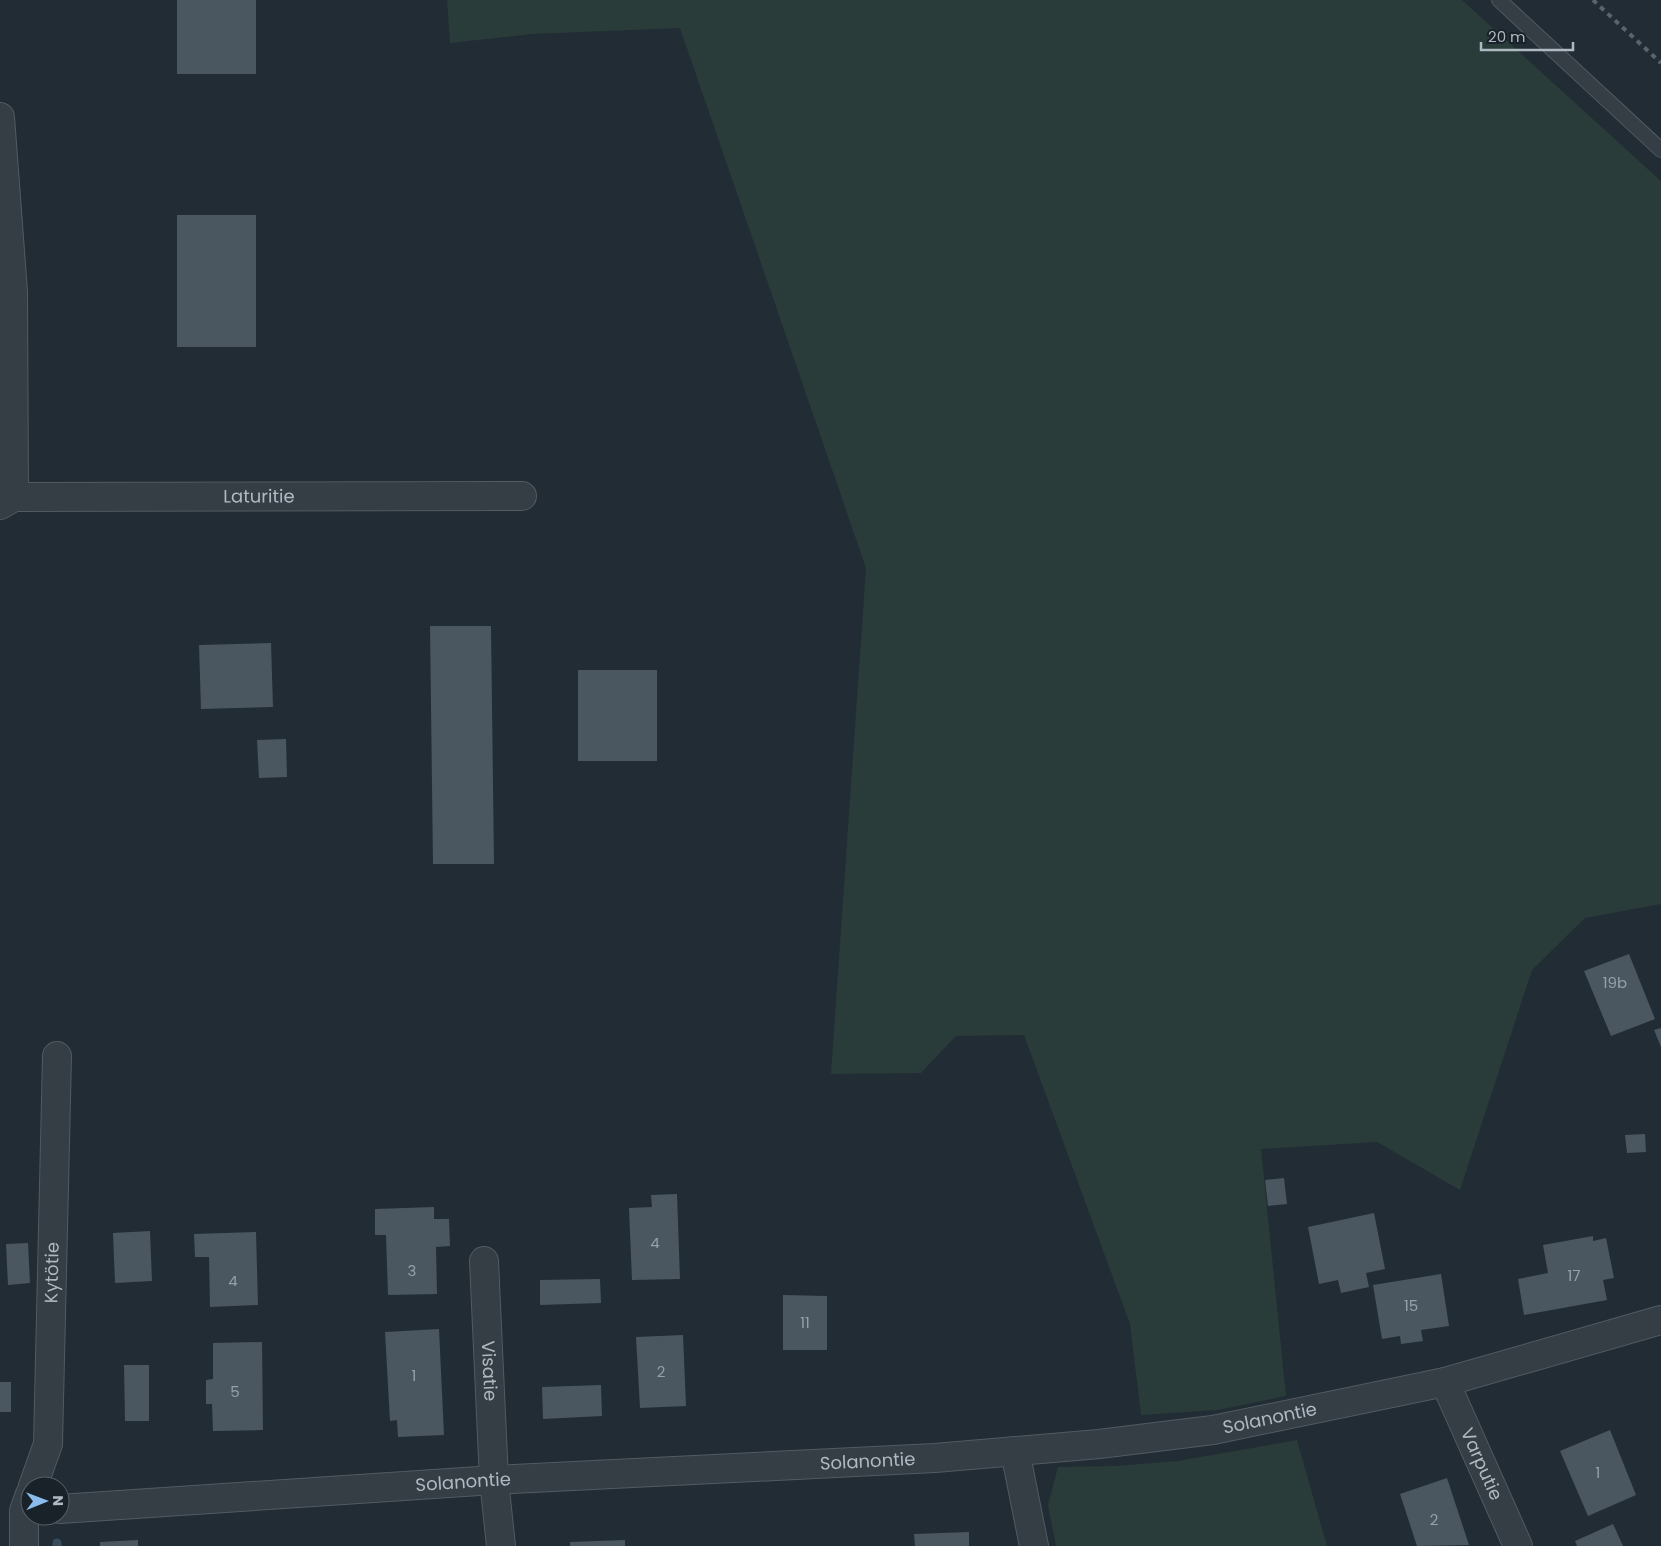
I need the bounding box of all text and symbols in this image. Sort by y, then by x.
scale bar [1481,20,1574,52]
text: 20 m [1488,26,1526,47]
street label: Laturitie [223,483,295,509]
house number: 19b [1603,972,1627,993]
house number: 4 [650,1232,660,1253]
street label: Kytötie [38,1242,65,1304]
house number: 3 [408,1260,416,1281]
house number: 17 [1568,1265,1581,1286]
house number: 4 [228,1270,238,1291]
house number: 15 [1404,1295,1418,1316]
house number: 11 [800,1312,810,1333]
street label: Visatie [476,1340,503,1402]
house number: 2 [657,1361,665,1382]
house number: 1 [412,1365,416,1386]
house number: 5 [230,1381,240,1402]
street label: Solanontie [1220,1396,1319,1440]
street label: Varputie [1455,1424,1509,1504]
street label: Solanontie [819,1446,916,1476]
house number: 1 [1596,1462,1600,1483]
street label: Solanontie [415,1466,511,1497]
north arrow [20,1476,70,1526]
text: N [48,1495,68,1506]
house number: 2 [1430,1509,1438,1530]

